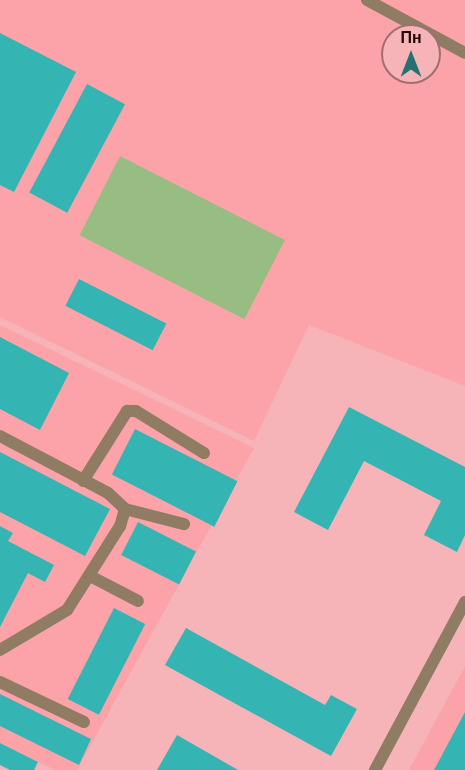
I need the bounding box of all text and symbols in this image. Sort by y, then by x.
north arrow [381,24,441,84]
text: Пн [400,29,422,46]

